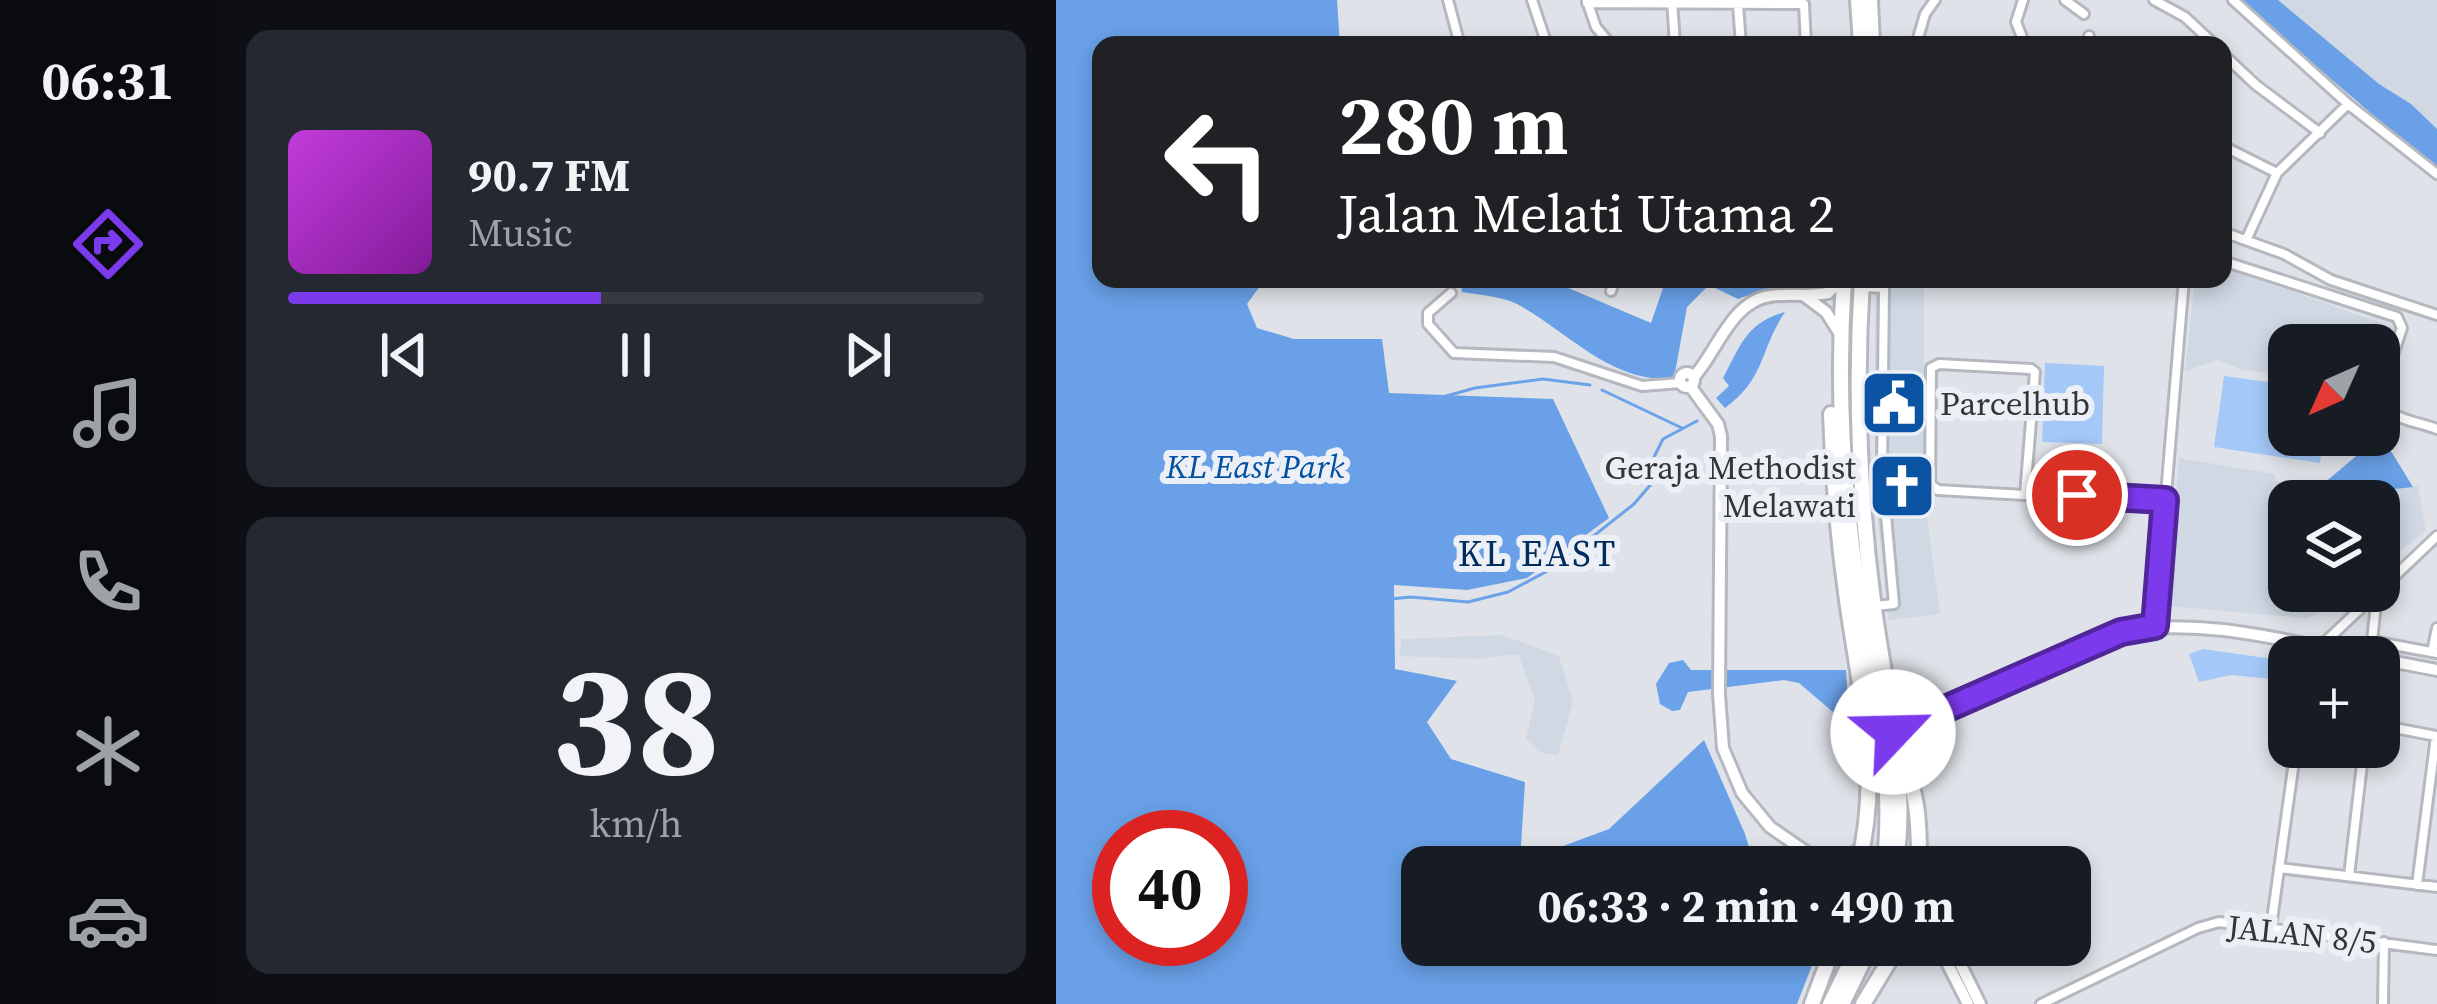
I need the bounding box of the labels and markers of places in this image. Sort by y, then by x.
public building icon: Parcelhub [1859,368,1929,438]
place label: Parcelhub [1940,381,2090,426]
pin [2026,444,2128,546]
place label: Geraja Methodist Melawati [1604,445,1856,528]
church icon: Geraja Methodist Melawati [1867,451,1937,521]

